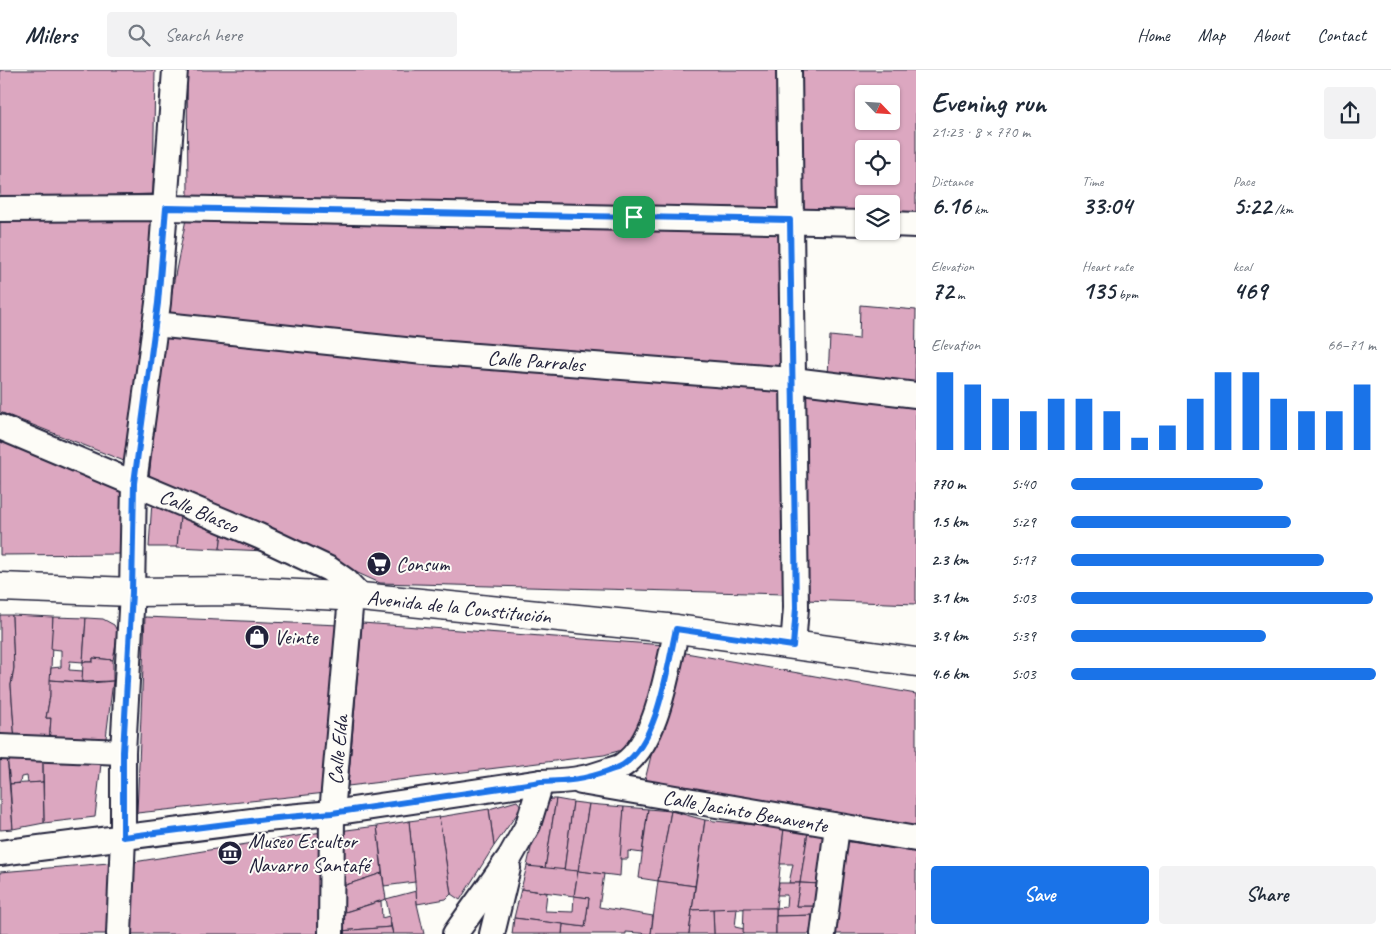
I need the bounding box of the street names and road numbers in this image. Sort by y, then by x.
street label: Calle Parrales [487,345,587,377]
street label: Calle Blasco [156,483,244,540]
street label: Avenida de la Constitución [366,584,553,630]
street label: Calle Elda [322,712,354,786]
street label: Calle Jacinto Benavente [661,784,831,838]

